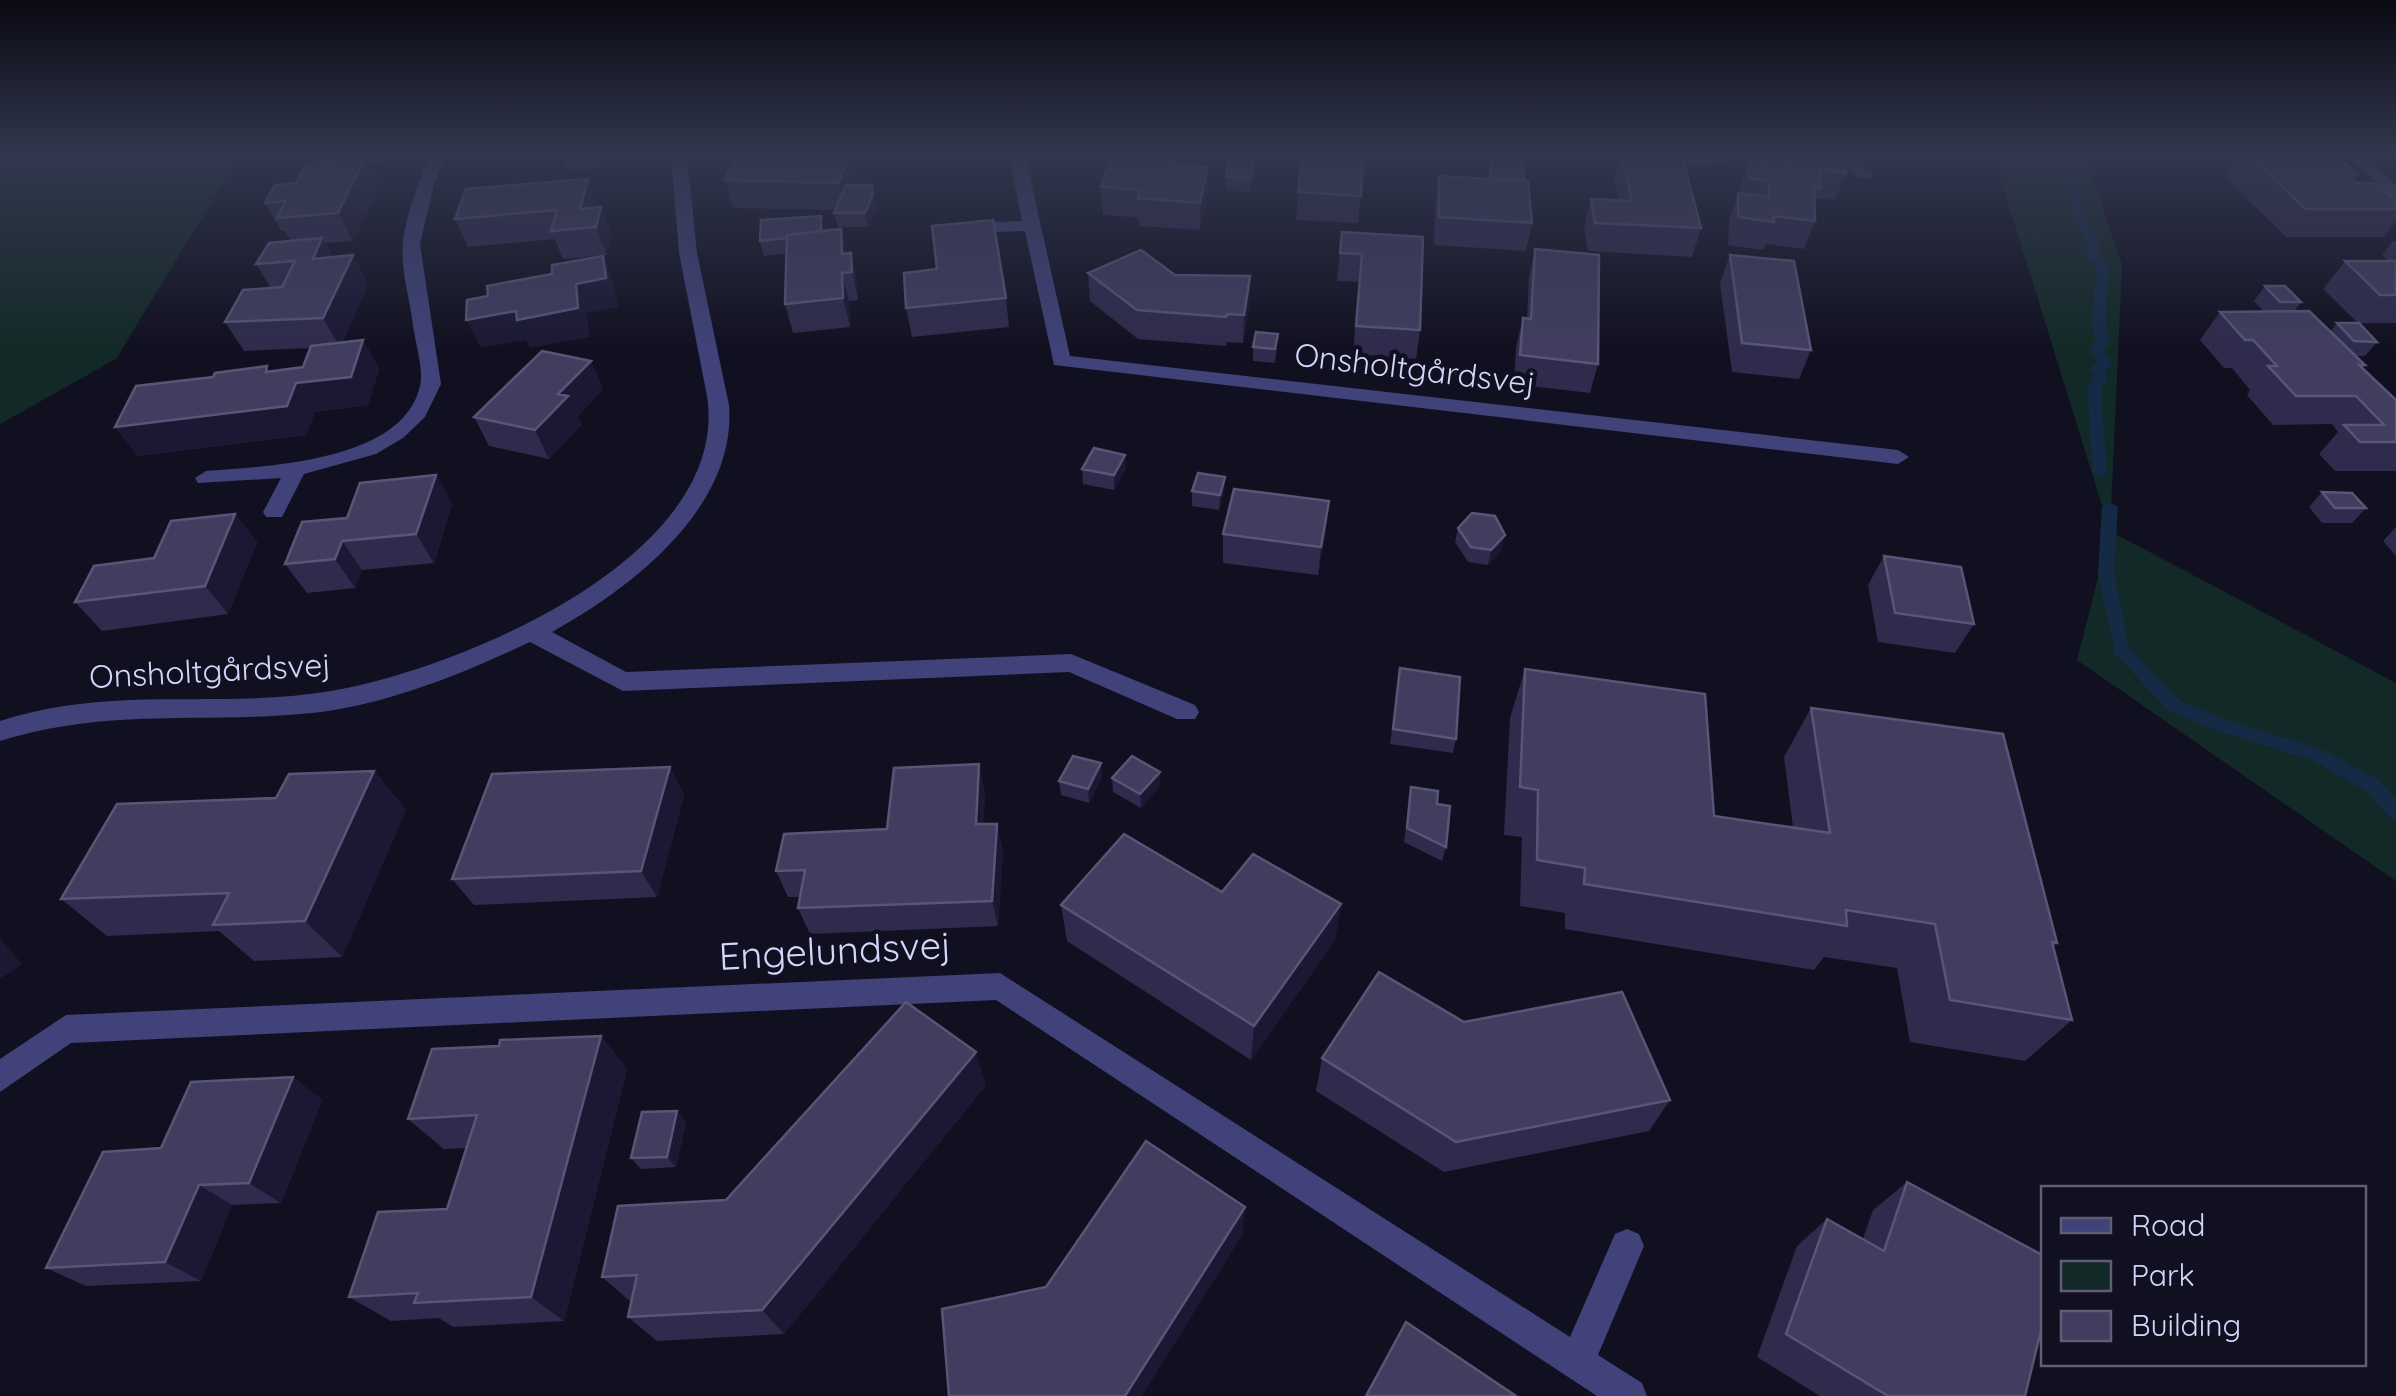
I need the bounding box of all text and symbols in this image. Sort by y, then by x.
street label: Onsholtgårdsvej [1292,333,1538,403]
street label: Onsholtgårdsvej [88,644,332,696]
street label: Engelundsvej [718,920,952,980]
legend [2041,1186,2366,1366]
text: Road [2131,1206,2205,1244]
text: Park [2131,1256,2195,1294]
text: Building [2131,1306,2241,1344]

